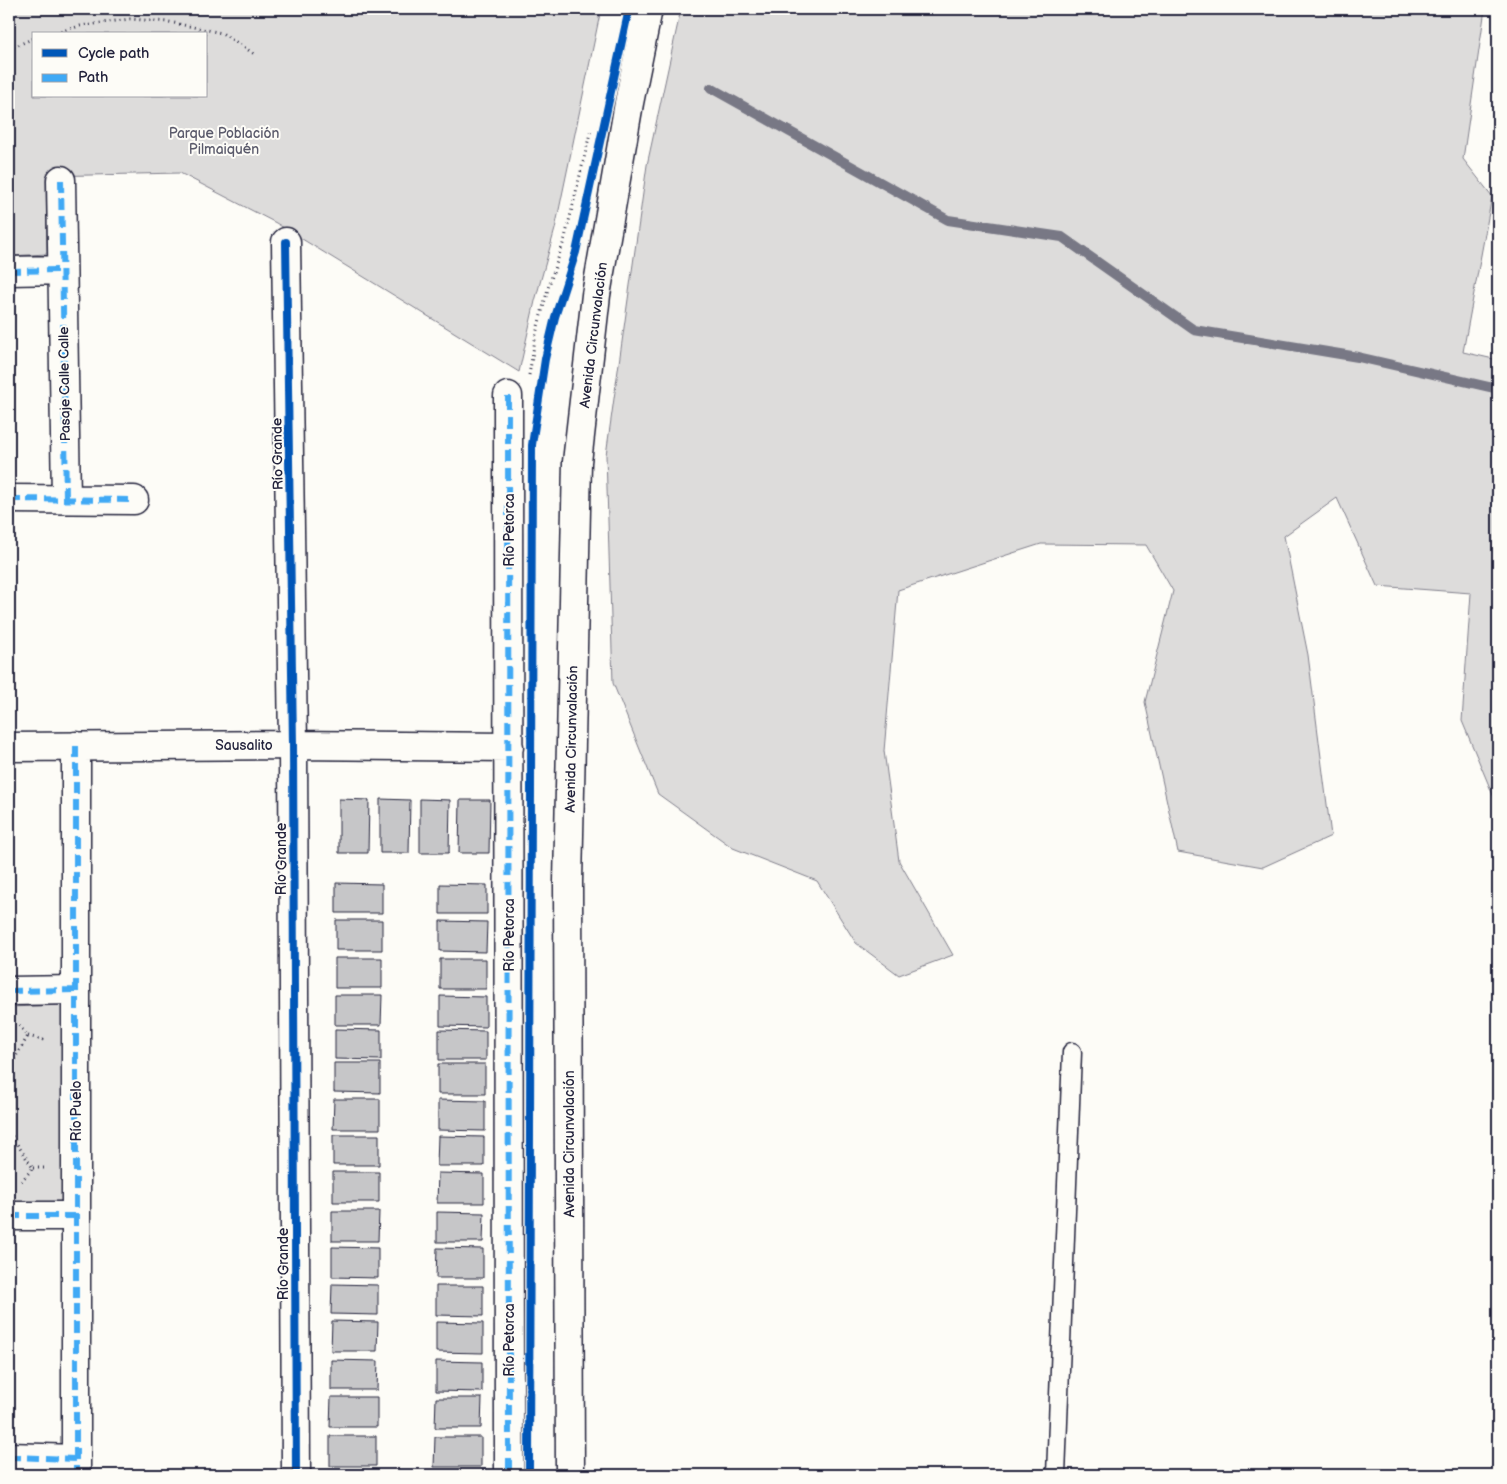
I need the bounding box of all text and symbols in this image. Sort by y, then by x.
legend [32,32,208,98]
text: Cycle path [78,44,149,63]
text: Path [78,68,108,87]
park label: Parque Población Pilmaiquén [169,125,279,158]
street label: Avenida Circunvalación [576,261,611,409]
street label: Pasaje Calle Calle [55,326,74,442]
street label: Río Grande [268,418,287,490]
street label: Río Petorca [501,493,518,567]
street label: Avenida Circunvalación [562,665,581,813]
street label: Sausalito [215,737,273,754]
street label: Río Grande [273,823,290,895]
street label: Río Petorca [501,898,518,972]
street label: Avenida Circunvalación [561,1070,578,1218]
street label: Río Puelo [68,1081,85,1141]
street label: Río Grande [275,1228,292,1300]
street label: Río Petorca [501,1303,518,1377]

